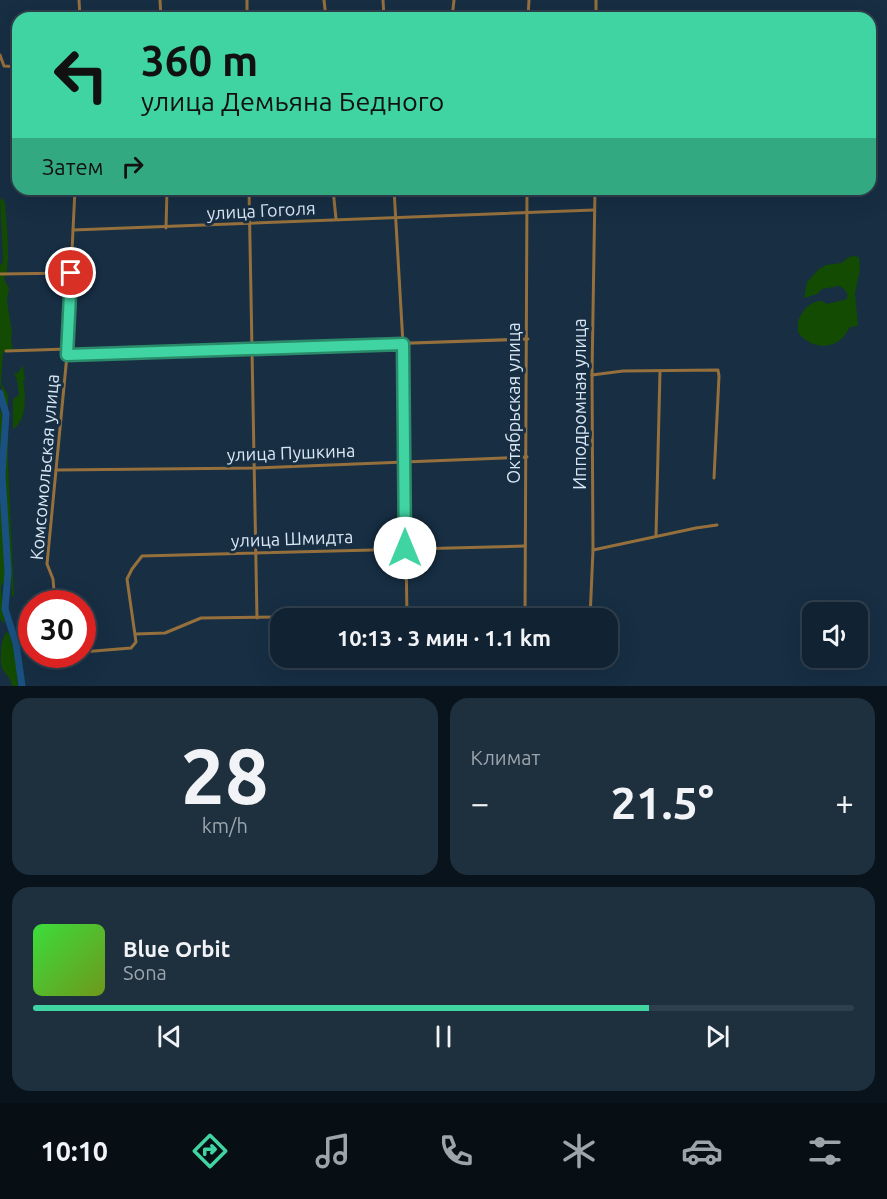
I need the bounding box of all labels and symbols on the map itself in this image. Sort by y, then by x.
street label: улица Гоголя [206,197,316,223]
pin [45,247,96,298]
street label: Ипподромная улица [569,318,589,490]
street label: Октябрьская улица [503,322,523,484]
street label: Комсомольская улица [26,373,62,561]
street label: улица Пушкина [226,440,356,464]
position arrow [373,516,437,580]
street label: улица Шмидта [230,526,354,550]
speed limit sign: 30 [18,590,96,668]

